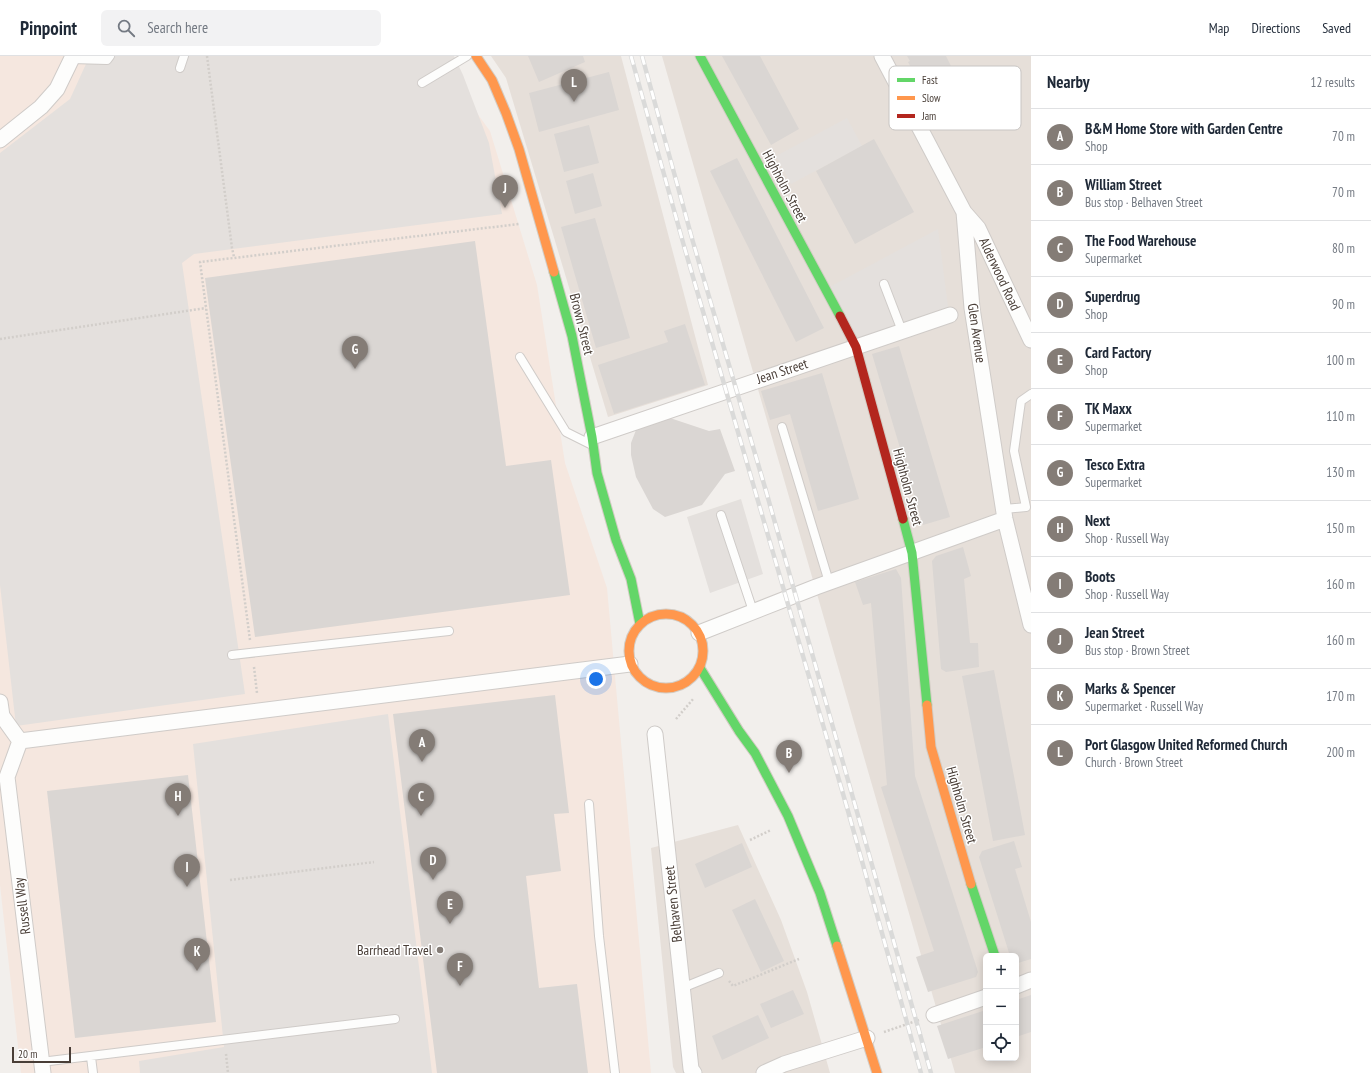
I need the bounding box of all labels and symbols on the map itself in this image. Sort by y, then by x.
legend [889,66,1021,130]
pin: L [561,69,587,102]
text: Fast [922,73,938,87]
text: Slow [922,91,941,105]
text: Jam [921,109,936,123]
street label: Highholm Street [758,147,812,225]
pin: J [492,175,518,208]
street label: Alderwood Road [975,235,1025,313]
street label: Brown Street [566,291,598,357]
street label: Glen Avenue [964,302,990,364]
pin: G [342,336,368,369]
street label: Jean Street [753,354,810,388]
street label: Highholm Street [889,446,927,528]
your location [586,669,606,689]
pin: A [409,729,435,762]
pin: B [776,740,802,773]
street label: Highholm Street [942,764,982,846]
pin: H [165,783,191,816]
pin: C [408,783,434,816]
pin: D [420,847,446,880]
pin: I [174,854,200,887]
street label: Belhaven Street [660,865,686,943]
street label: Russell Way [9,876,34,935]
pin: E [437,891,463,924]
pin: K [184,938,210,971]
place label: Barrhead Travel [357,941,433,959]
marker: Barrhead Travel [435,945,445,955]
pin: F [447,953,473,986]
scale bar [12,1045,71,1064]

